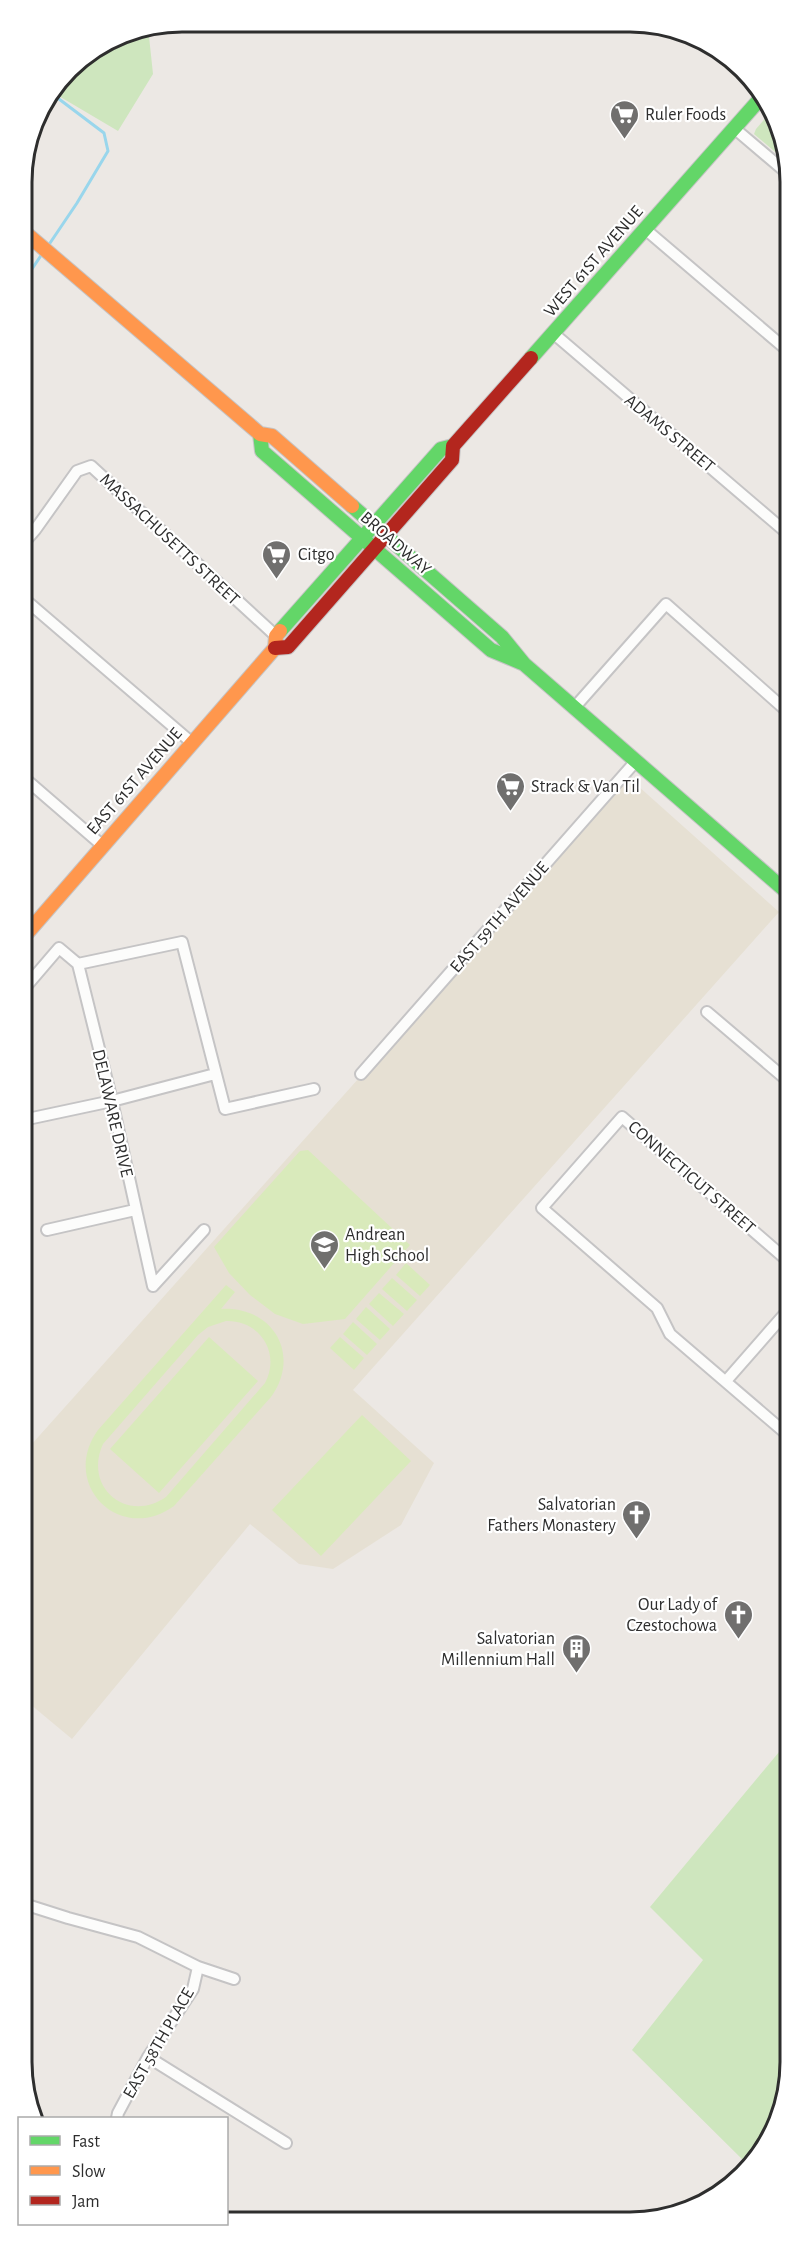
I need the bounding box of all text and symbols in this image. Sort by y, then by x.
supermarket icon: Ruler Foods [608,98,640,140]
place label: Ruler Foods [645,106,726,124]
street label: WEST 61ST AVENUE [541,203,647,321]
street label: ADAMS STREET [621,391,718,476]
street label: MASSACHUSETTS STREET [96,470,243,609]
street label: BROADWAY [357,508,434,579]
supermarket icon: Citgo [261,538,293,580]
place label: Citgo [298,546,335,564]
street label: EAST 61ST AVENUE [84,725,186,838]
supermarket icon: Strack & Van Til [494,770,526,812]
place label: Strack & Van Til [531,778,640,796]
street label: EAST 59TH AVENUE [447,859,553,976]
street label: DELAWARE DRIVE [89,1048,136,1179]
street label: CONNECTICUT STREET [624,1118,759,1238]
place label: Andrean High School [345,1226,429,1265]
school or university icon: Andrean High School [308,1228,340,1270]
place label: Salvatorian Fathers Monastery [487,1496,616,1535]
church icon: Salvatorian Fathers Monastery [621,1498,653,1540]
place label: Our Lady of Czestochowa [627,1596,719,1635]
church icon: Our Lady of Czestochowa [722,1598,754,1640]
place label: Salvatorian Millennium Hall [441,1630,555,1669]
building icon: Salvatorian Millennium Hall [560,1632,592,1674]
street label: EAST 58TH PLACE [120,1985,198,2102]
legend [18,2117,228,2225]
text: Fast [72,2133,100,2151]
text: Slow [72,2163,105,2181]
text: Jam [72,2193,100,2211]

